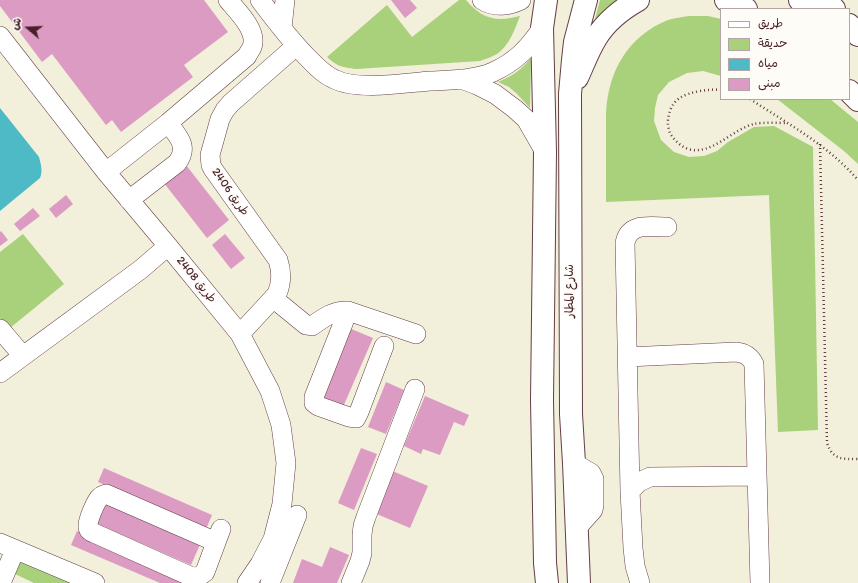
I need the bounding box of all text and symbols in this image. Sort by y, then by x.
north arrow [8,8,48,48]
legend [720,8,850,100]
text: ش [8,16,24,32]
text: طريق [758,16,783,30]
text: حديقة [758,36,787,50]
text: مياه [758,56,778,70]
text: مبنى [758,76,781,90]
street label: طريق 2406 [208,165,252,219]
street label: طريق 2408 [173,254,219,306]
street label: شارع المطار [563,264,577,318]

